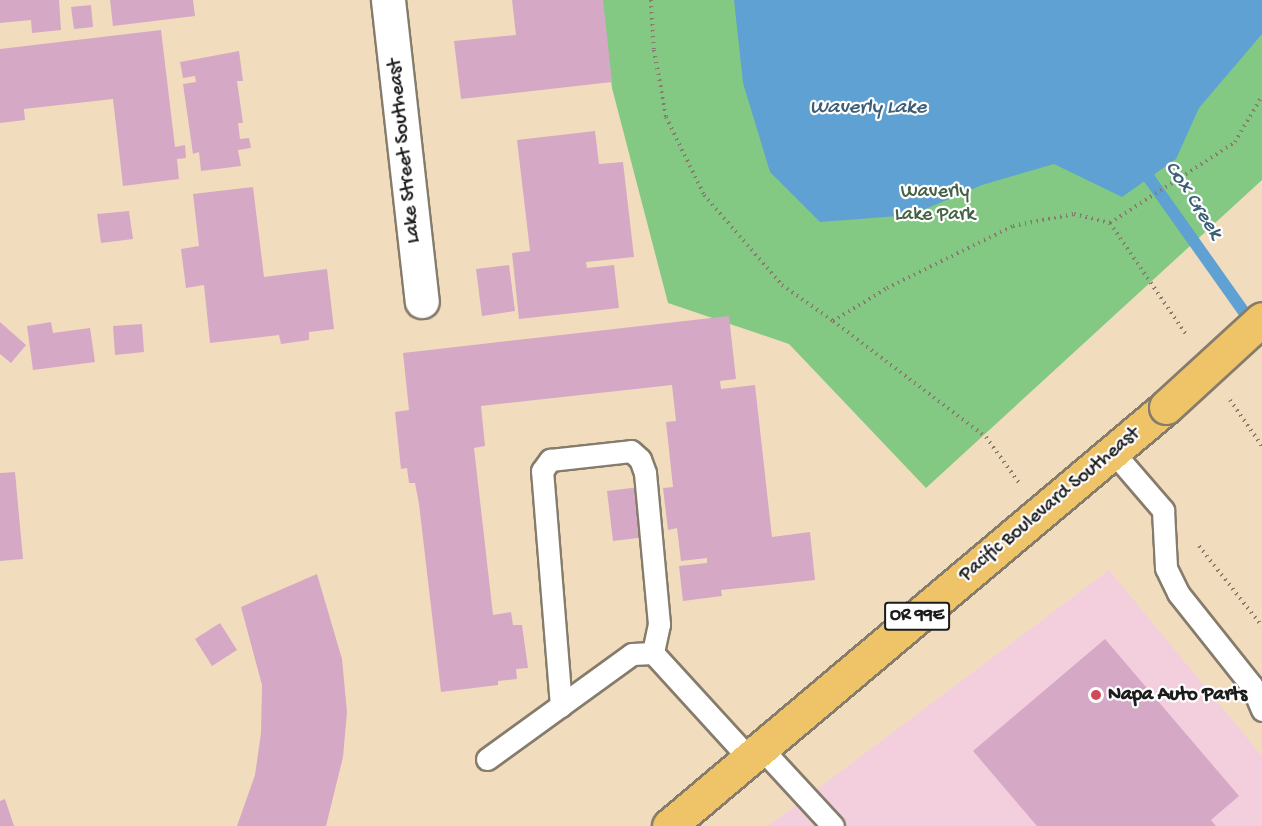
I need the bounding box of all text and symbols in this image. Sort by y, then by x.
street label: Lake Street Southeast [383,58,427,244]
water label: Waverly Lake [810,96,926,122]
water label: Cox Creek [1157,157,1227,245]
park label: Waverly Lake Park [895,180,975,227]
street label: Pacific Boulevard Southeast [955,422,1145,588]
road number: OR 99E [884,601,950,631]
place label: Napa Auto Parts [1108,683,1247,707]
marker: Napa Auto Parts [1089,688,1103,702]

